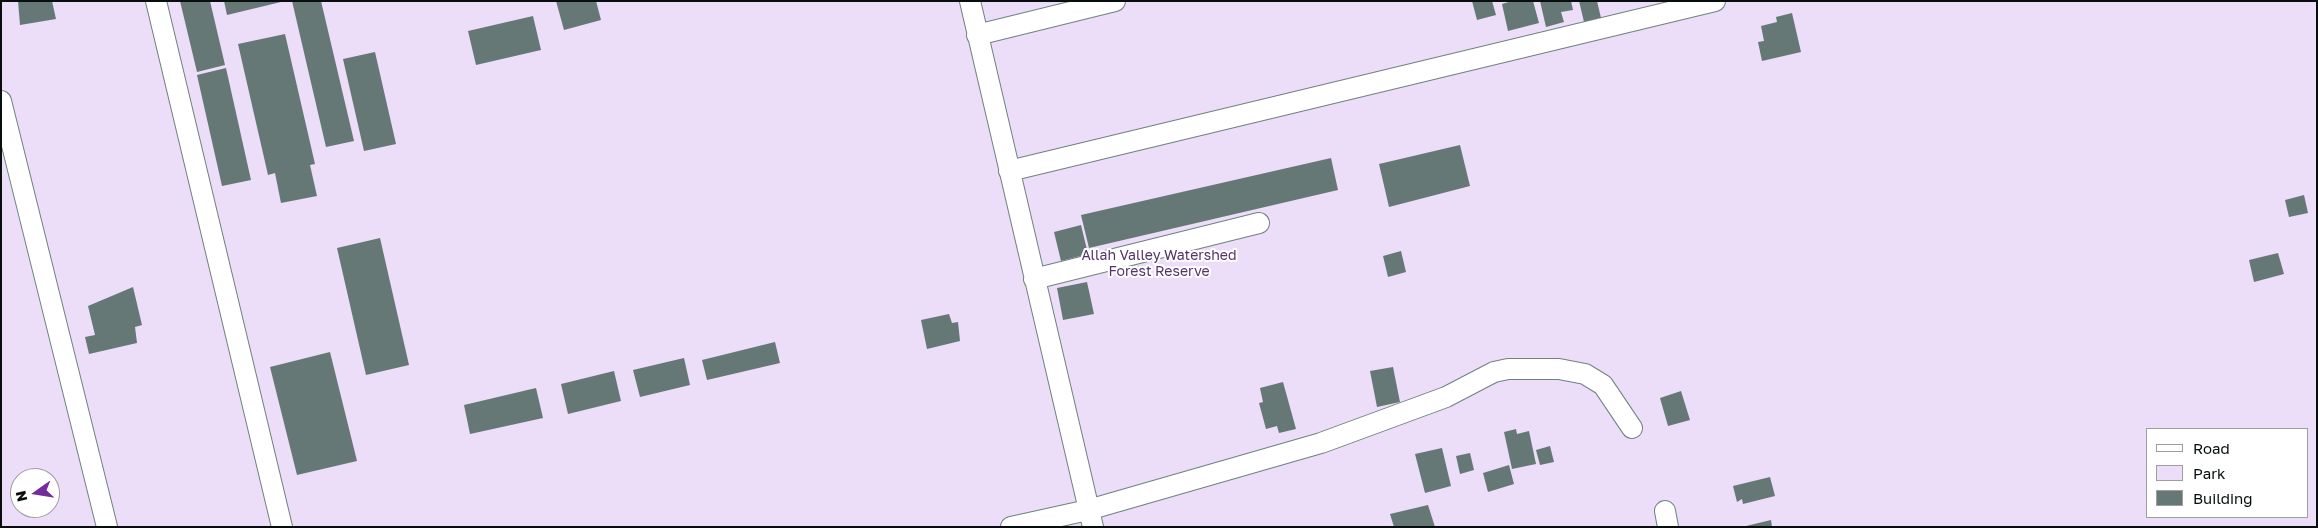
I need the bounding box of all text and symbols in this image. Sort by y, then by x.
park label: Allah Valley Watershed Forest Reserve [1081,248,1237,280]
legend [2146,428,2308,518]
text: Road [2193,439,2230,457]
text: Park [2193,464,2225,482]
north arrow [10,468,60,518]
text: N [11,489,30,503]
text: Building [2193,489,2253,507]

